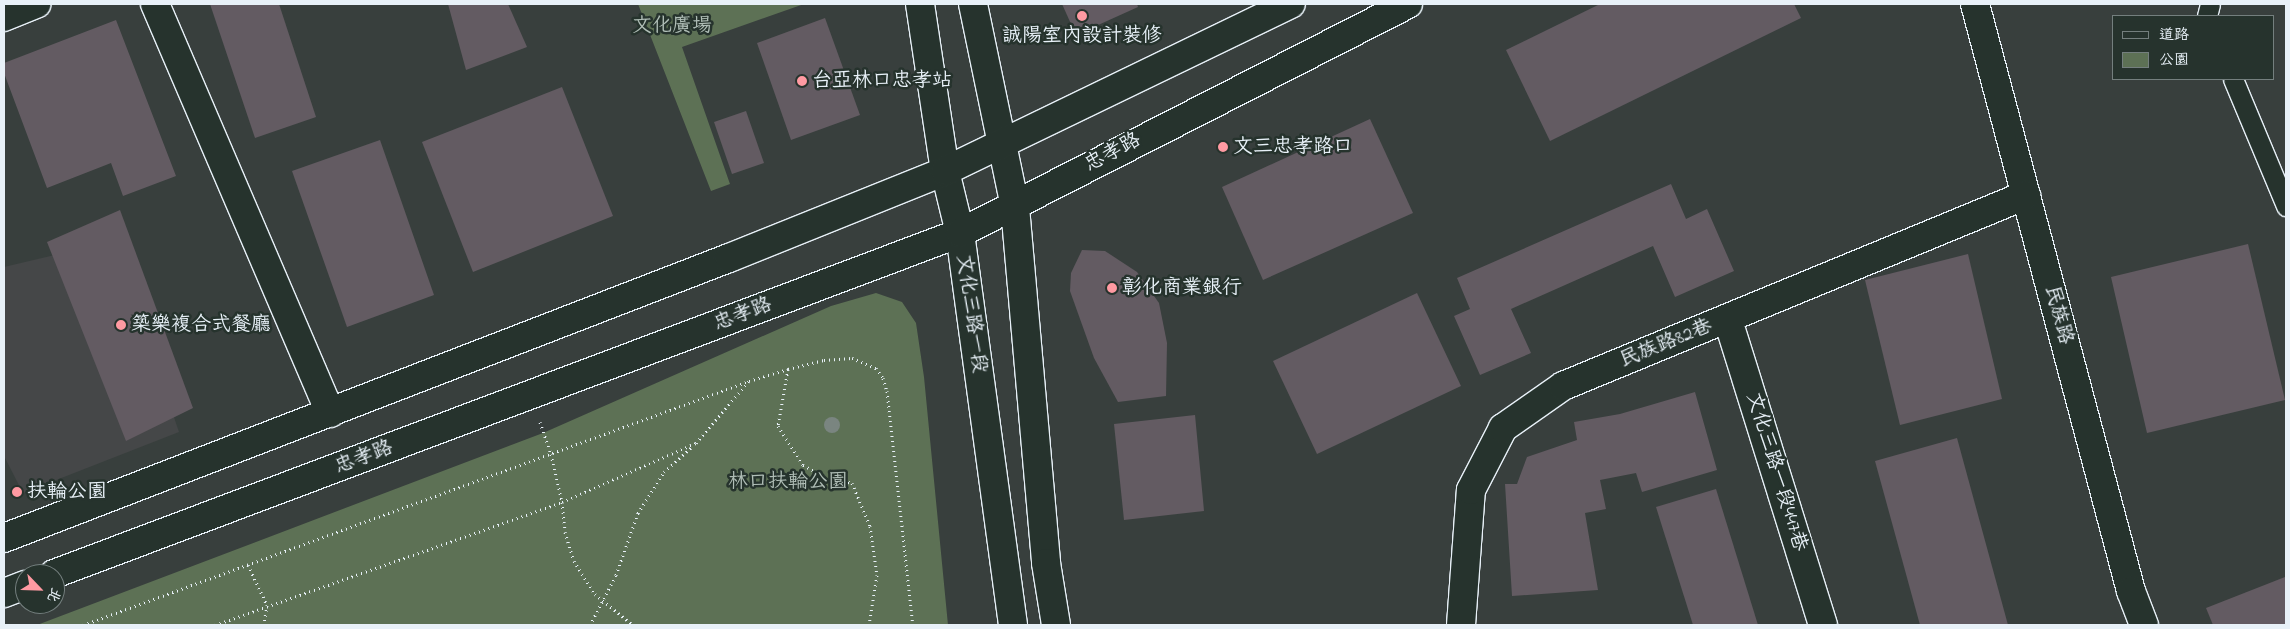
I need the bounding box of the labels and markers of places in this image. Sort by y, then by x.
marker: 誠陽室內設計裝修 [1076,10,1088,22]
place label: 誠陽室內設計裝修 [1002,24,1162,48]
place label: 台亞林口忠孝站 [812,69,952,93]
marker: 台亞林口忠孝站 [796,75,808,87]
place label: 文三忠孝路口 [1233,135,1353,159]
marker: 文三忠孝路口 [1217,141,1229,153]
place label: 彰化商業銀行 [1122,276,1242,300]
marker: 彰化商業銀行 [1106,282,1118,294]
place label: 築樂複合式餐廳 [131,313,271,337]
marker: 築樂複合式餐廳 [115,319,127,331]
place label: 扶輪公園 [27,480,107,504]
marker: 扶輪公園 [11,486,23,498]

